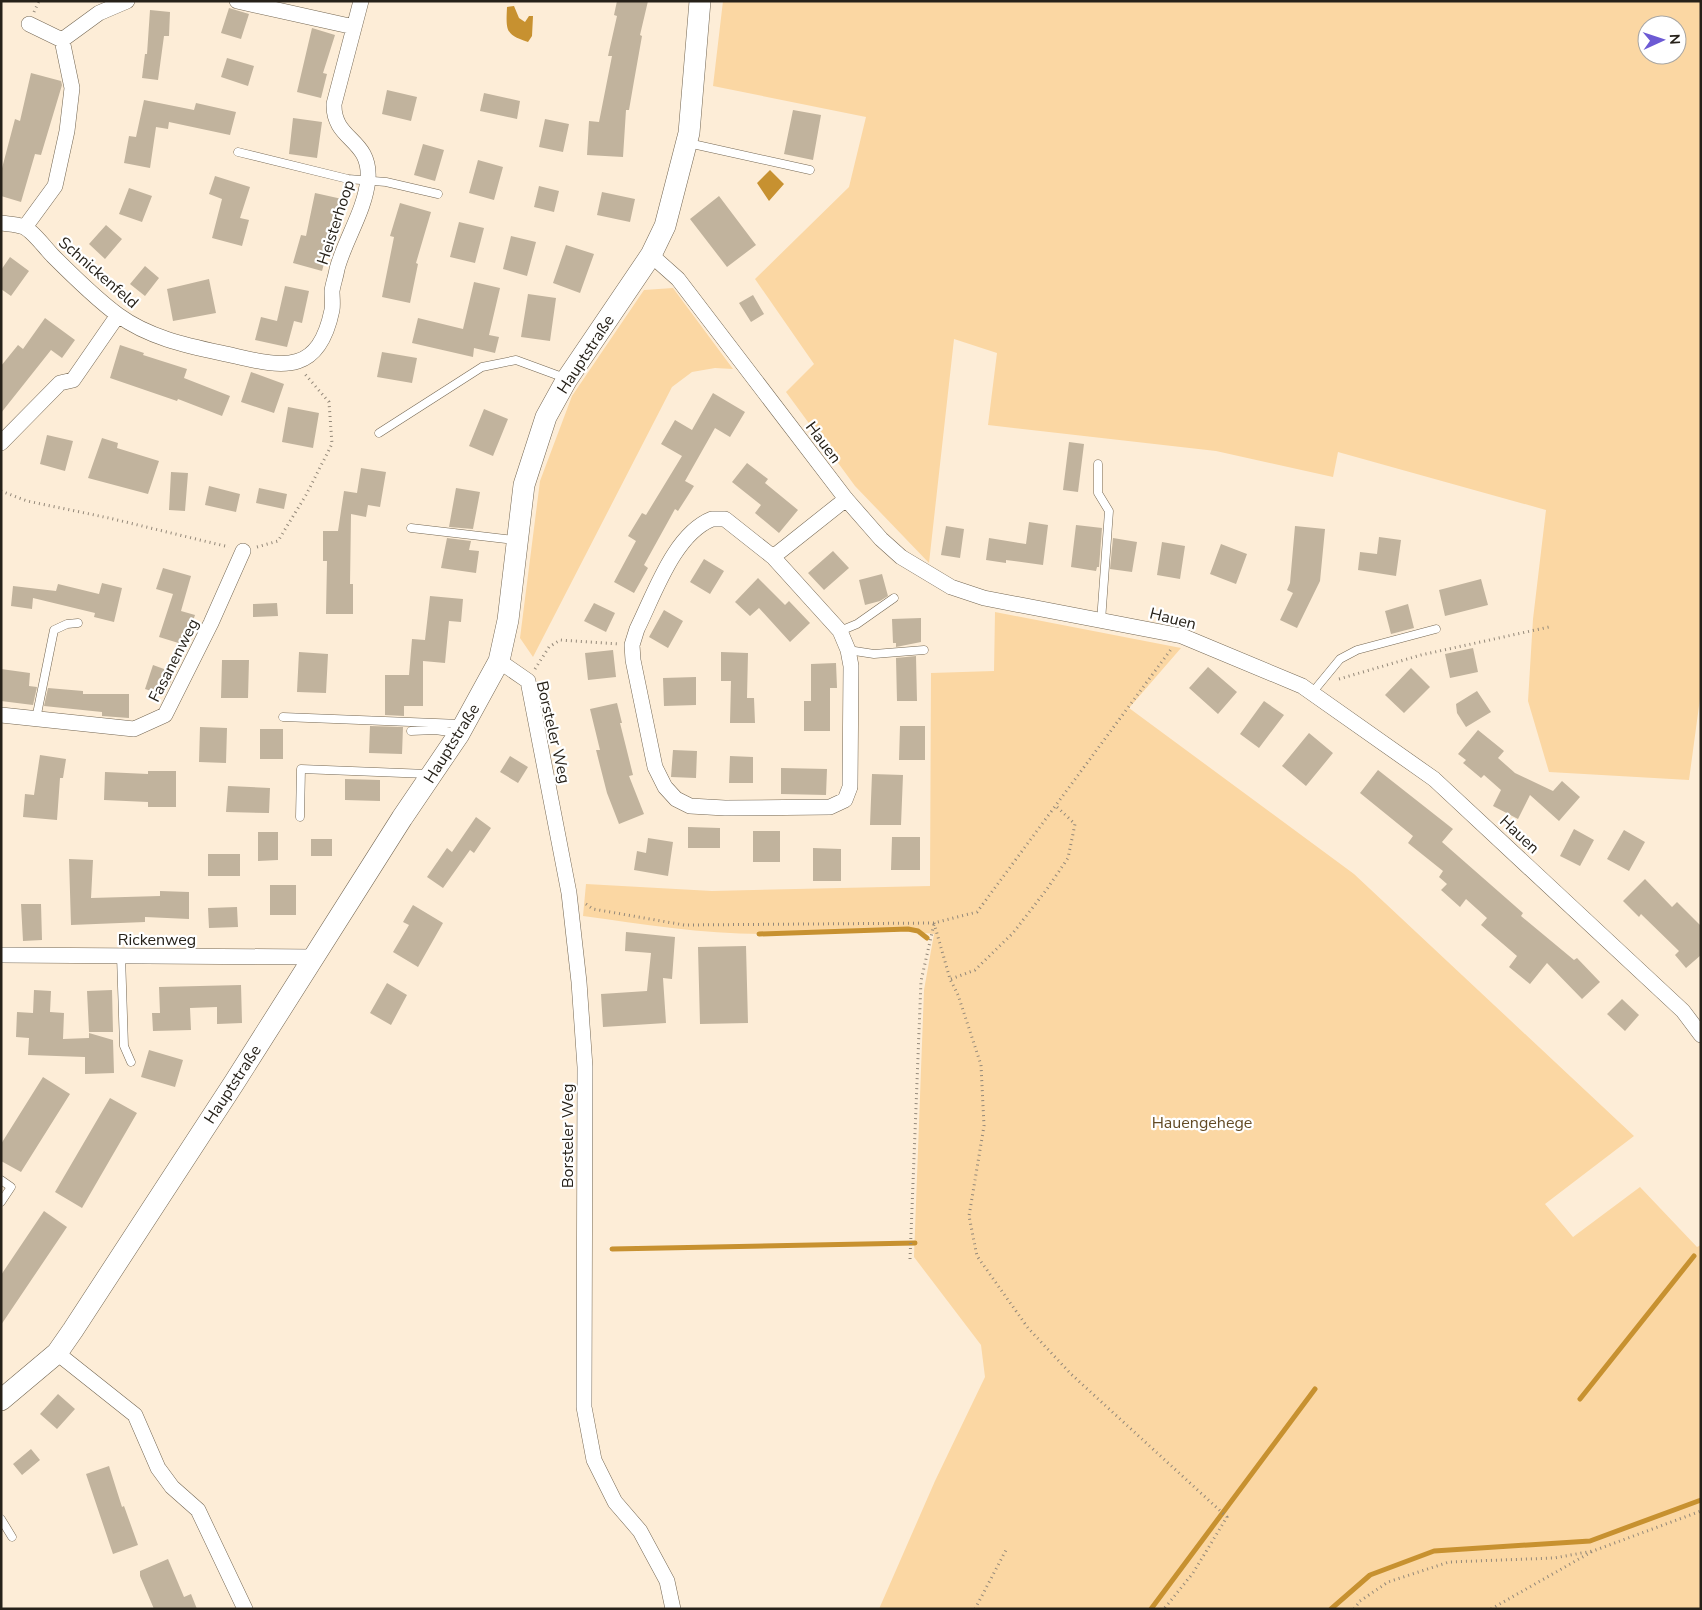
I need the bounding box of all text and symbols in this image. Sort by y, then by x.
north arrow [1637,15,1687,65]
text: N [1665,34,1684,45]
street label: Heisterhoop [312,177,360,268]
street label: Schnickenfeld [54,232,143,314]
street label: Hauptstraße [552,311,620,398]
street label: Hauen [800,417,846,468]
street label: Hauen [1147,603,1198,635]
street label: Fasanenweg [143,615,204,706]
street label: Borsteler Weg [531,679,576,786]
street label: Hauptstraße [419,699,485,788]
street label: Hauen [1495,811,1544,859]
street label: Rickenweg [118,929,196,951]
street label: Hauptstraße [199,1041,267,1128]
street label: Borsteler Weg [557,1084,579,1188]
park label: Hauengehege [1152,1112,1252,1134]

